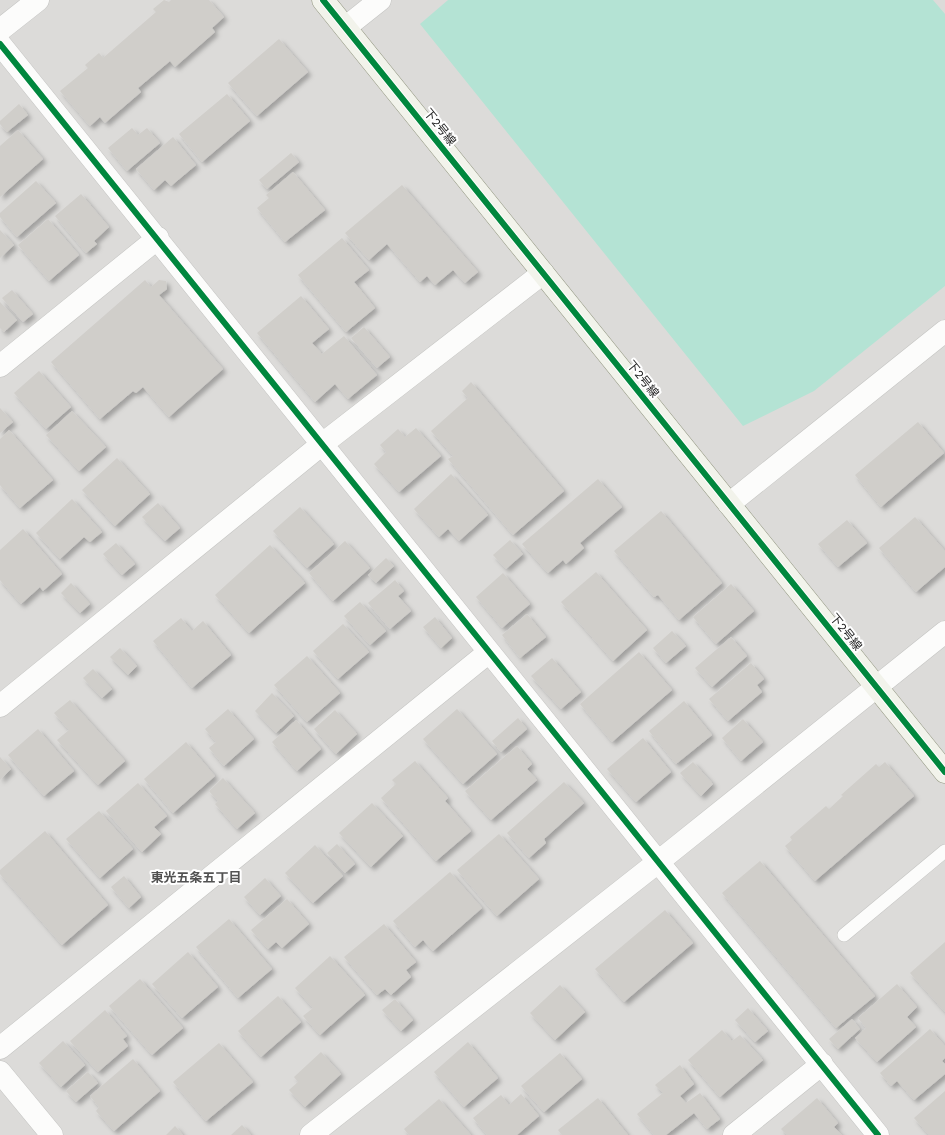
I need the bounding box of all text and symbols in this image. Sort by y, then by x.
street label: 下2号線 [421,106,459,148]
street label: 下2号線 [624,358,662,400]
street label: 下2号線 [827,611,865,653]
district label: 東光五条五丁目 [150,870,242,885]

